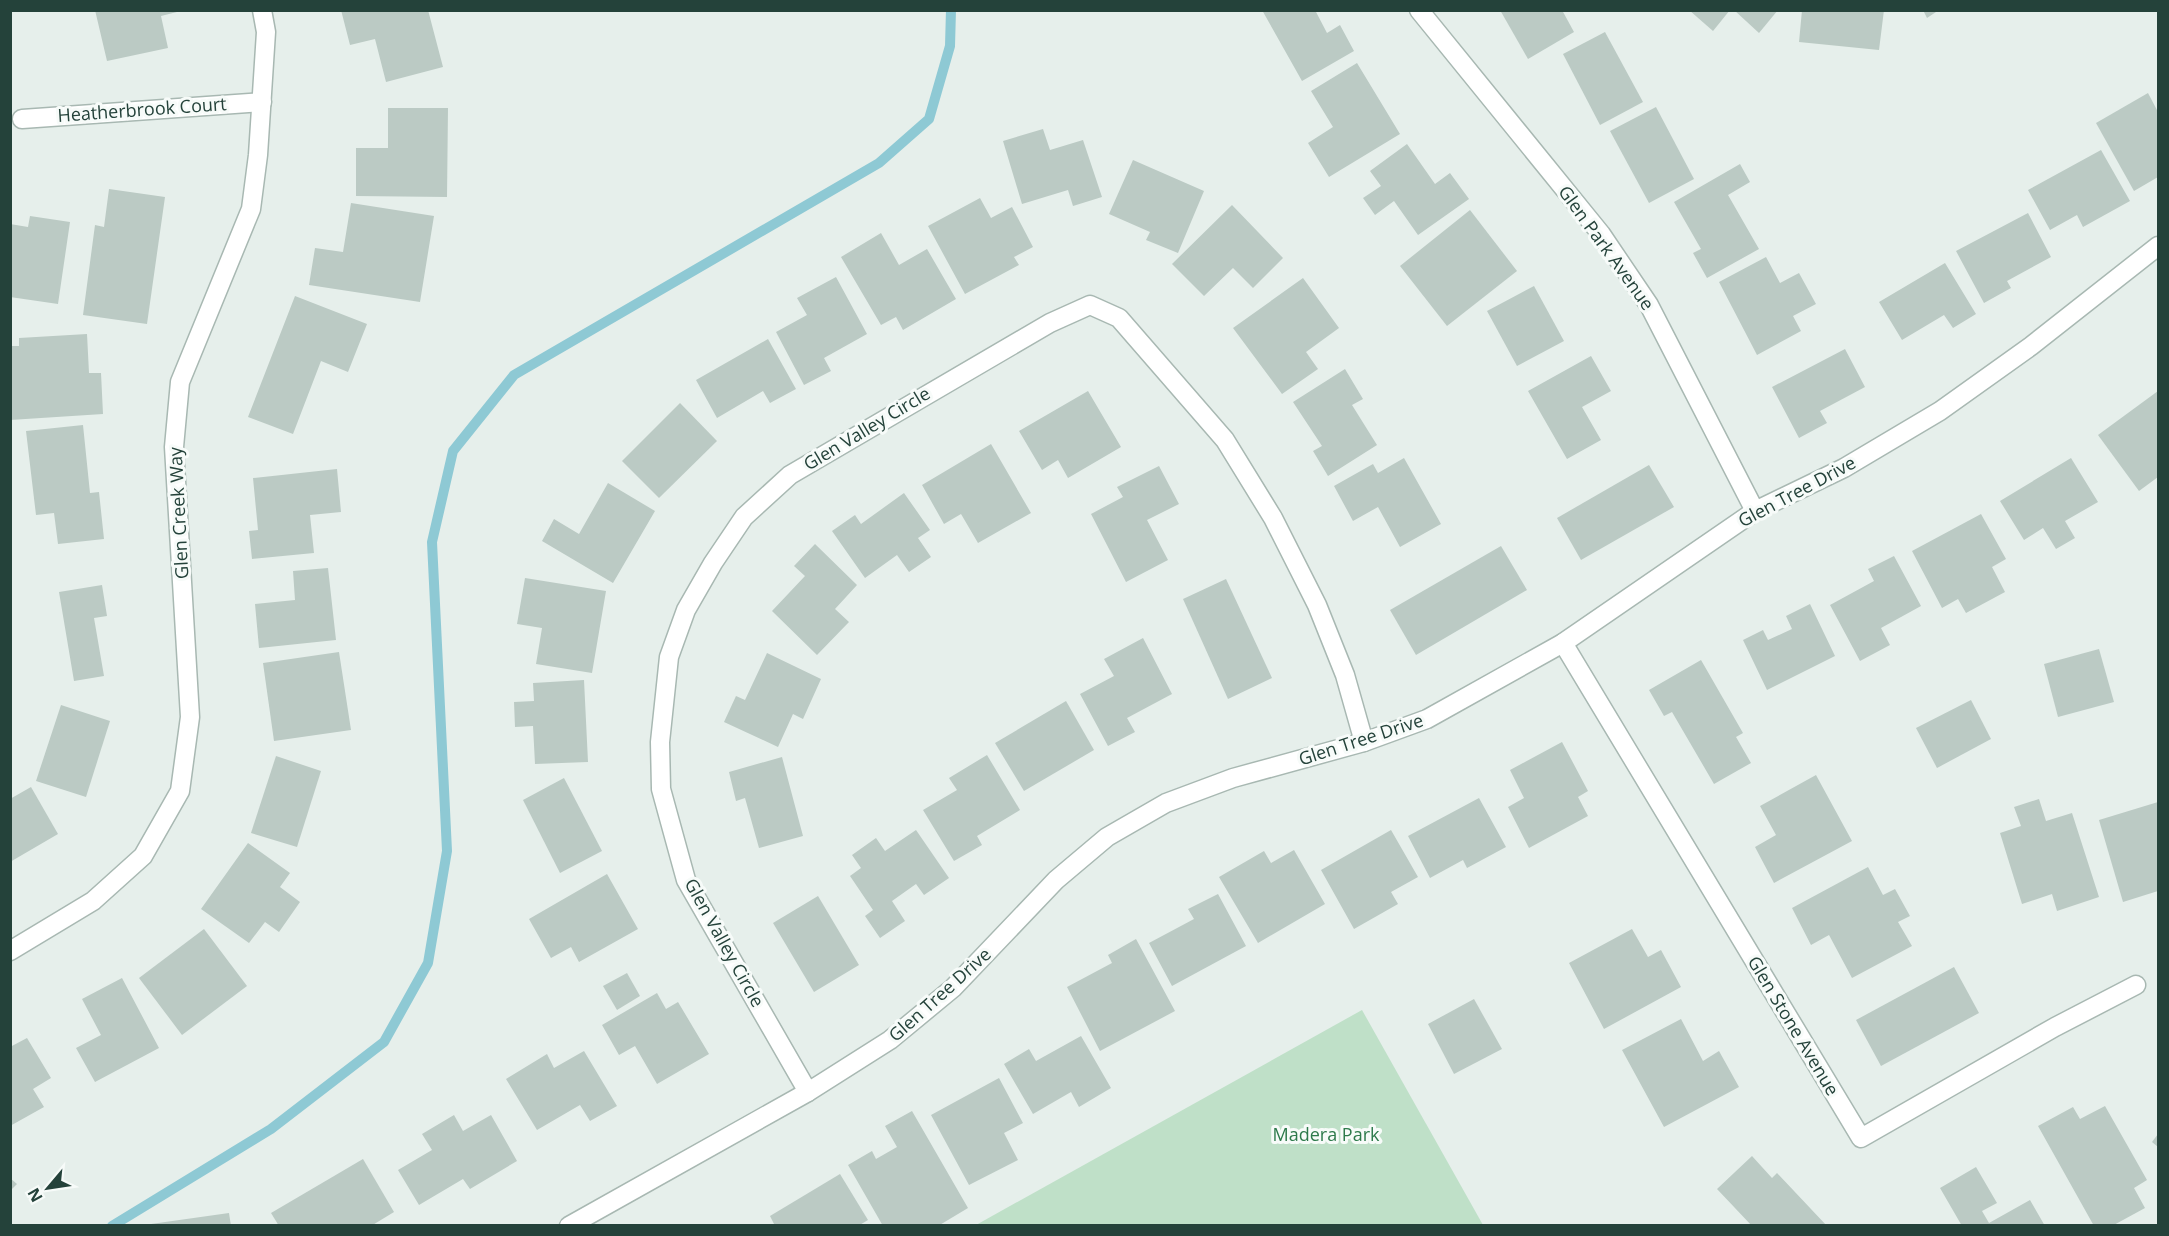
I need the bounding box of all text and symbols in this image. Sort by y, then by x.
street label: Heatherbrook Court [57,91,227,127]
street label: Glen Park Avenue [1553,180,1660,315]
street label: Glen Valley Circle [799,381,934,475]
street label: Glen Creek Way [163,445,193,580]
street label: Glen Tree Drive [1734,450,1859,532]
street label: Glen Tree Drive [1295,708,1426,770]
street label: Glen Valley Circle [680,874,770,1011]
street label: Glen Tree Drive [883,942,996,1047]
street label: Glen Stone Avenue [1743,951,1845,1100]
park label: Madera Park [1273,1122,1380,1146]
north arrow [18,1158,78,1218]
text: N [22,1184,48,1206]

